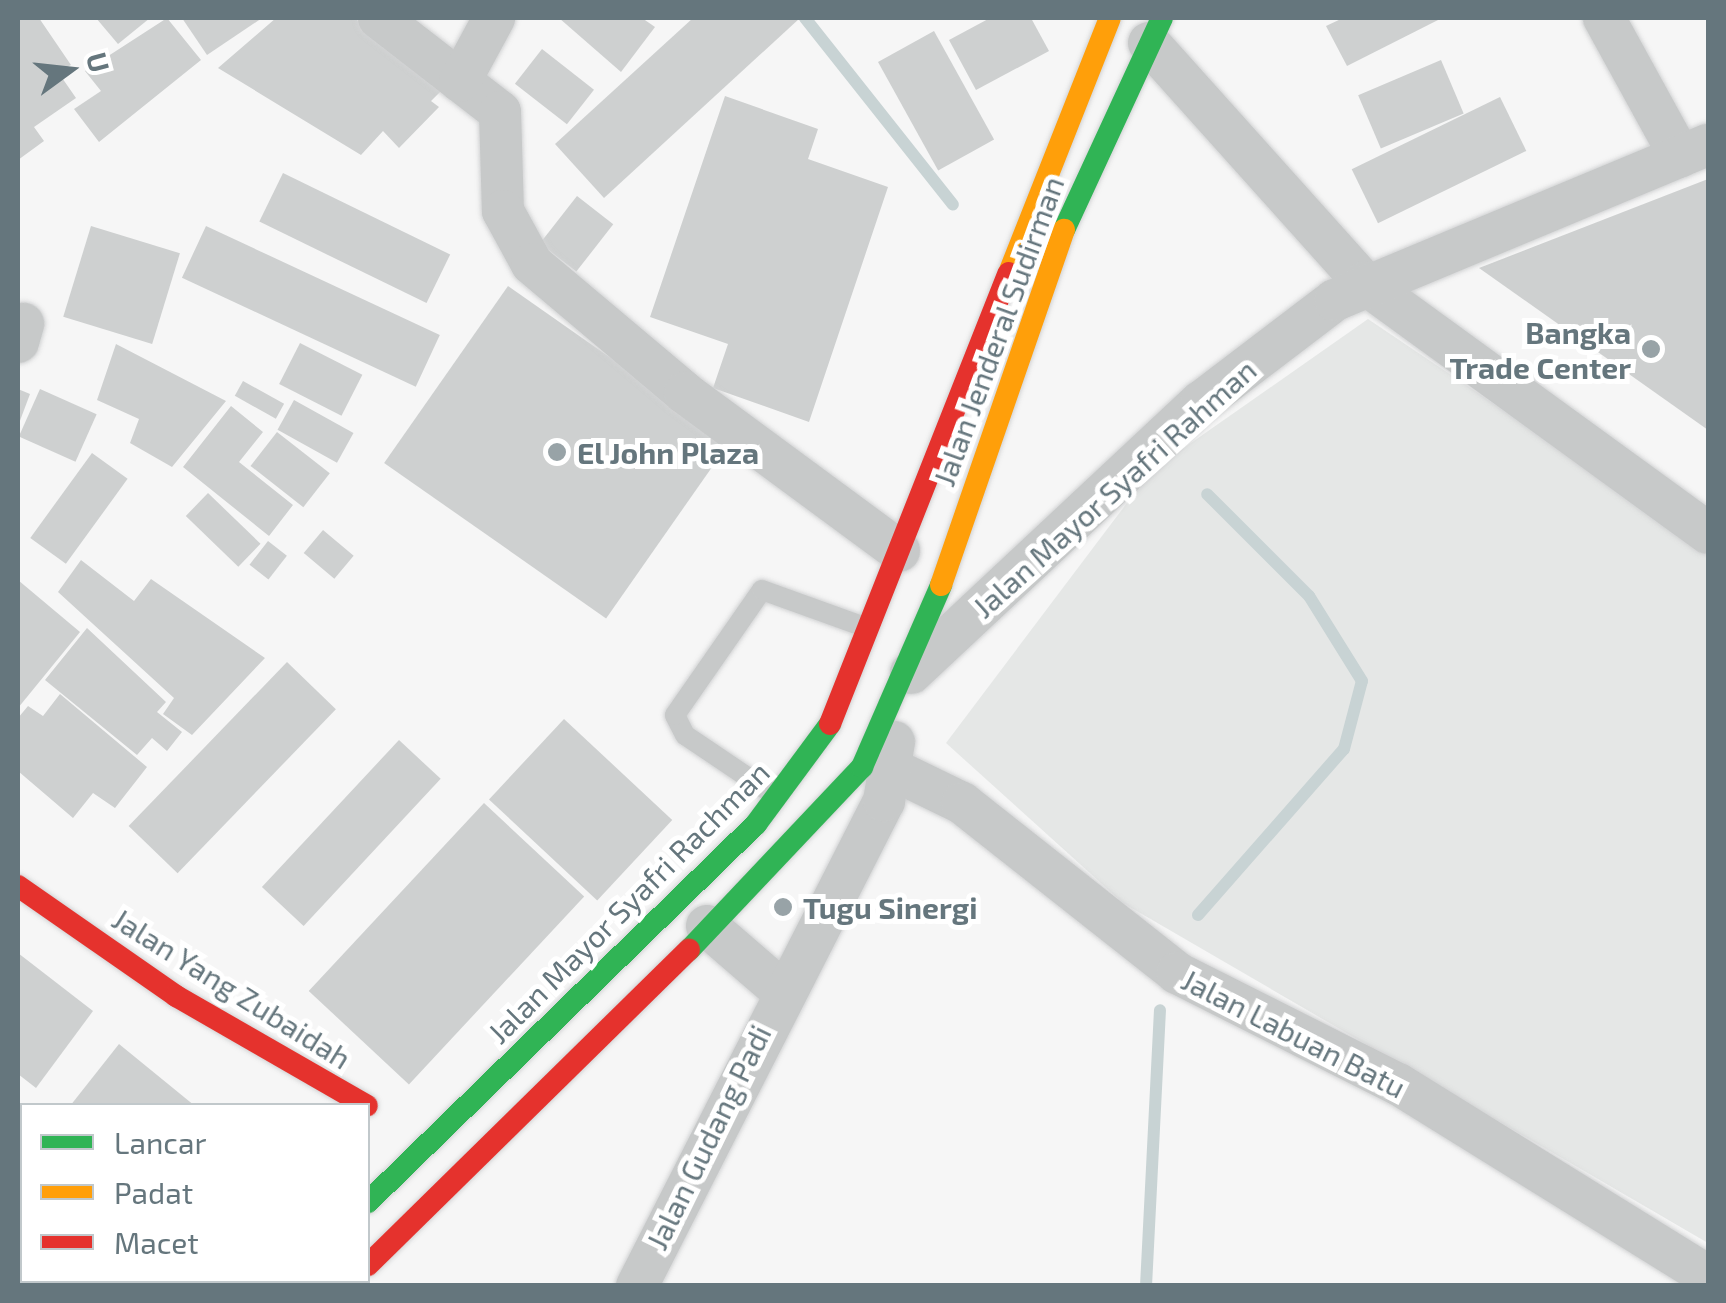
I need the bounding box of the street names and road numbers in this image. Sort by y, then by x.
street label: Jalan Jenderal Sudirman [925,171,1071,491]
street label: Jalan Mayor Syafri Rahman [965,351,1263,625]
street label: Jalan Mayor Syafri Rachman [479,753,777,1051]
street label: Jalan Yang Zubaidah [106,900,358,1076]
street label: Jalan Labuan Batu [1176,961,1412,1105]
street label: Jalan Gudang Padi [638,1019,778,1255]

